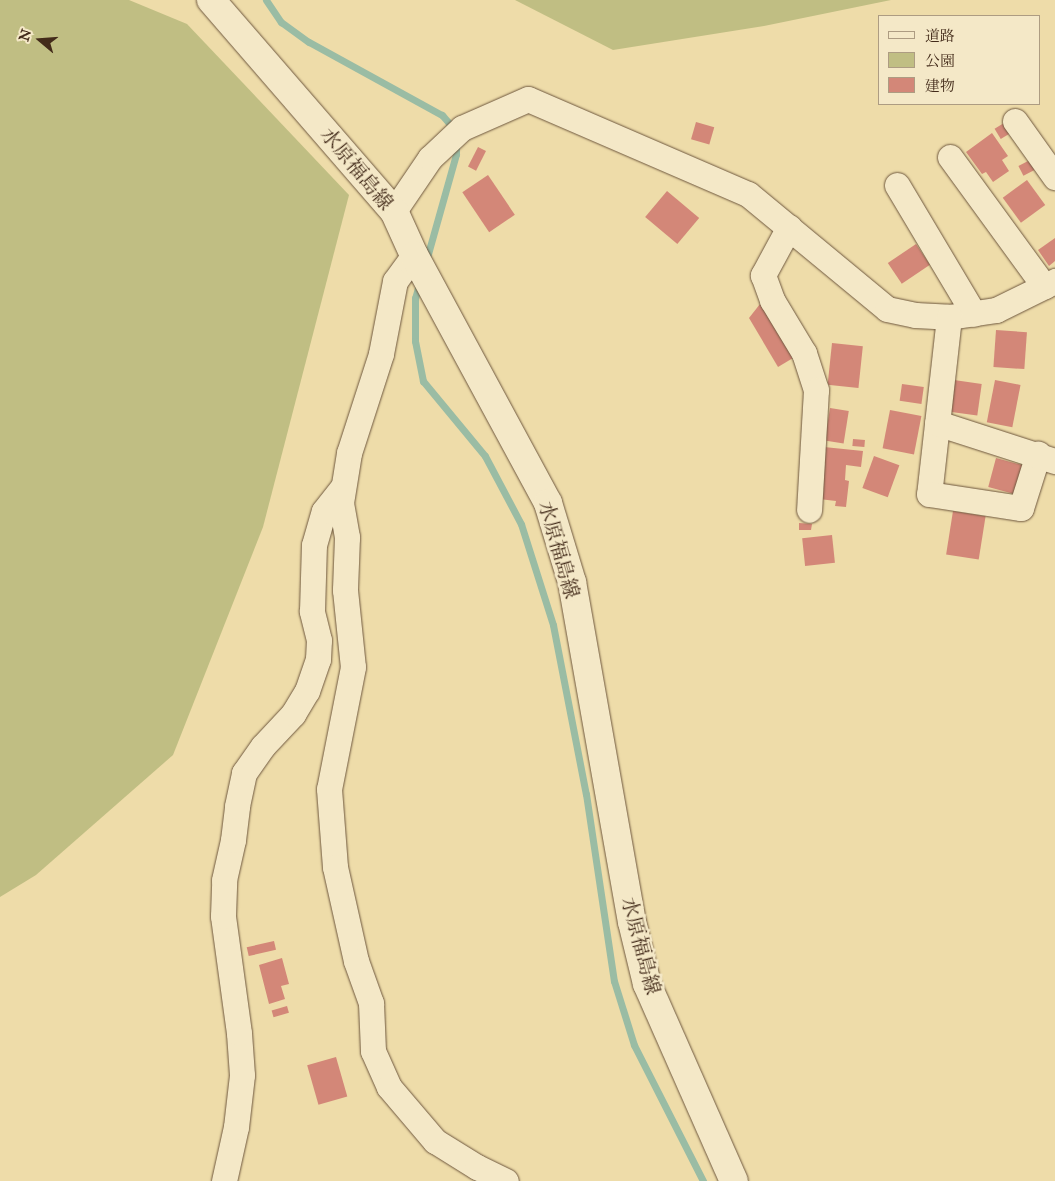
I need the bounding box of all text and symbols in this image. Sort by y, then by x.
north arrow [15,15,65,65]
legend [878,15,1040,105]
text: N [15,27,35,43]
text: 道路 [925,27,955,45]
text: 公園 [925,52,955,70]
text: 建物 [925,77,955,95]
street label: 水原福島線 [316,123,398,215]
street label: 水原福島線 [534,499,584,601]
street label: 水原福島線 [616,895,666,997]

